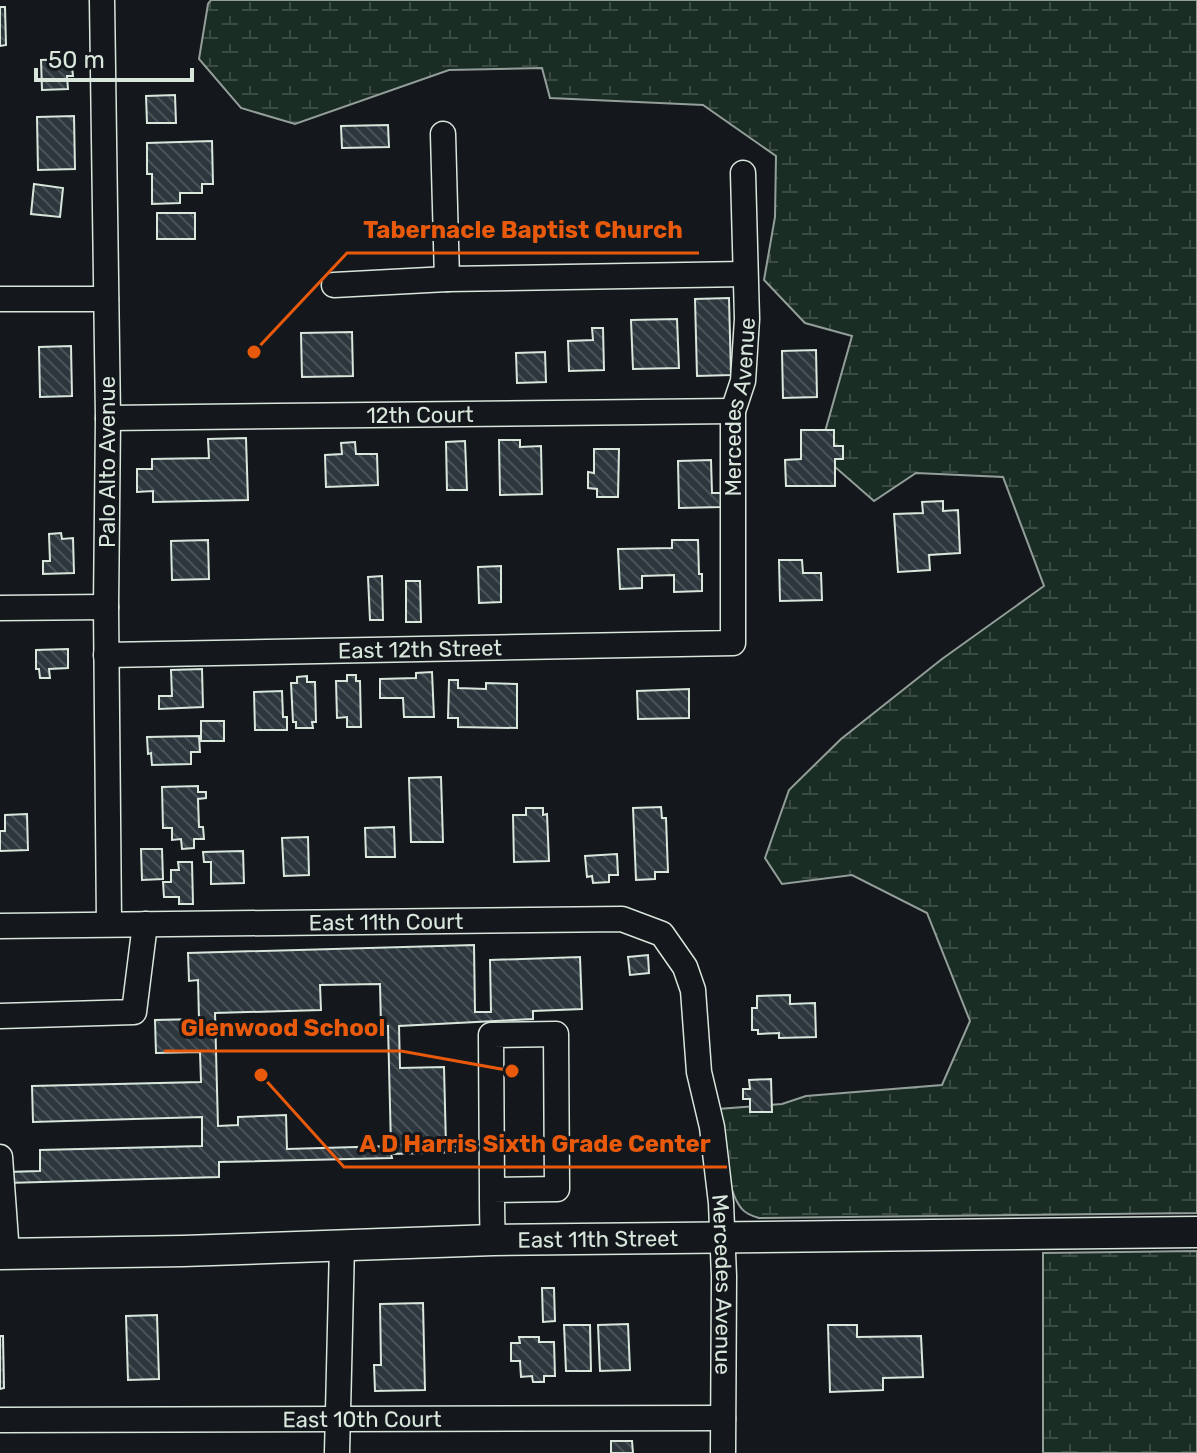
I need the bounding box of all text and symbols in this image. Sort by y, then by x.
scale bar [36,32,192,82]
text: 50 m [48,46,105,74]
callout: Tabernacle Baptist Church [347,205,699,253]
text: Tabernacle Baptist Church [363,216,683,244]
street label: Mercedes Avenue [720,317,761,497]
street label: Palo Alto Avenue [94,376,121,548]
street label: 12th Court [366,400,474,429]
street label: East 12th Street [338,634,503,664]
street label: East 11th Court [309,907,464,936]
callout: Glenwood School [164,1003,401,1051]
text: Glenwood School [181,1014,385,1042]
callout: A D Harris Sixth Grade Center [344,1119,727,1167]
text: A D Harris Sixth Grade Center [359,1130,711,1158]
street label: Mercedes Avenue [707,1192,738,1375]
street label: East 11th Street [517,1224,679,1253]
street label: East 10th Court [282,1405,442,1433]

